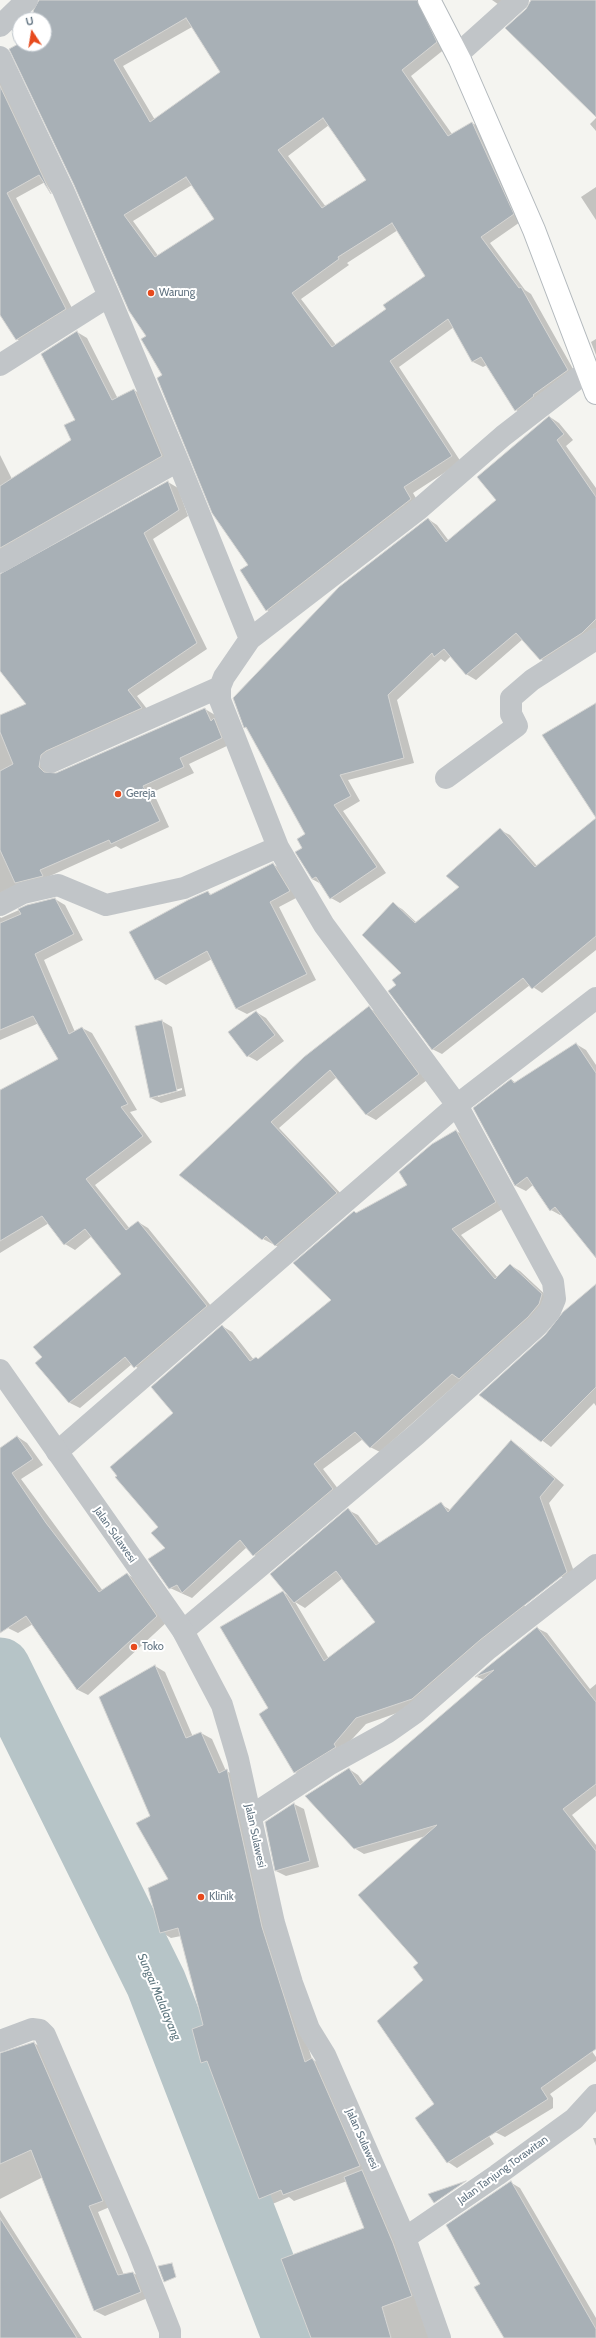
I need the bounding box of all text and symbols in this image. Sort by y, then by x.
north arrow [12,12,52,52]
text: U [24,14,35,29]
place label: Warung [159,286,195,300]
marker: Warung [146,288,156,298]
place label: Gereja [126,787,156,801]
marker: Gereja [113,789,123,799]
street label: Jalan Sulawesi [91,1505,139,1565]
place label: Toko [142,1640,164,1654]
marker: Toko [129,1642,139,1652]
street label: Jalan Sulawesi [242,1803,268,1869]
place label: Klinik [209,1890,234,1904]
marker: Klinik [196,1892,206,1902]
water label: Sungai Malalayang [134,1951,184,2043]
street label: Jalan Sulawesi [343,2107,381,2171]
street label: Jalan Tanjung Torawitan [455,2133,551,2207]

